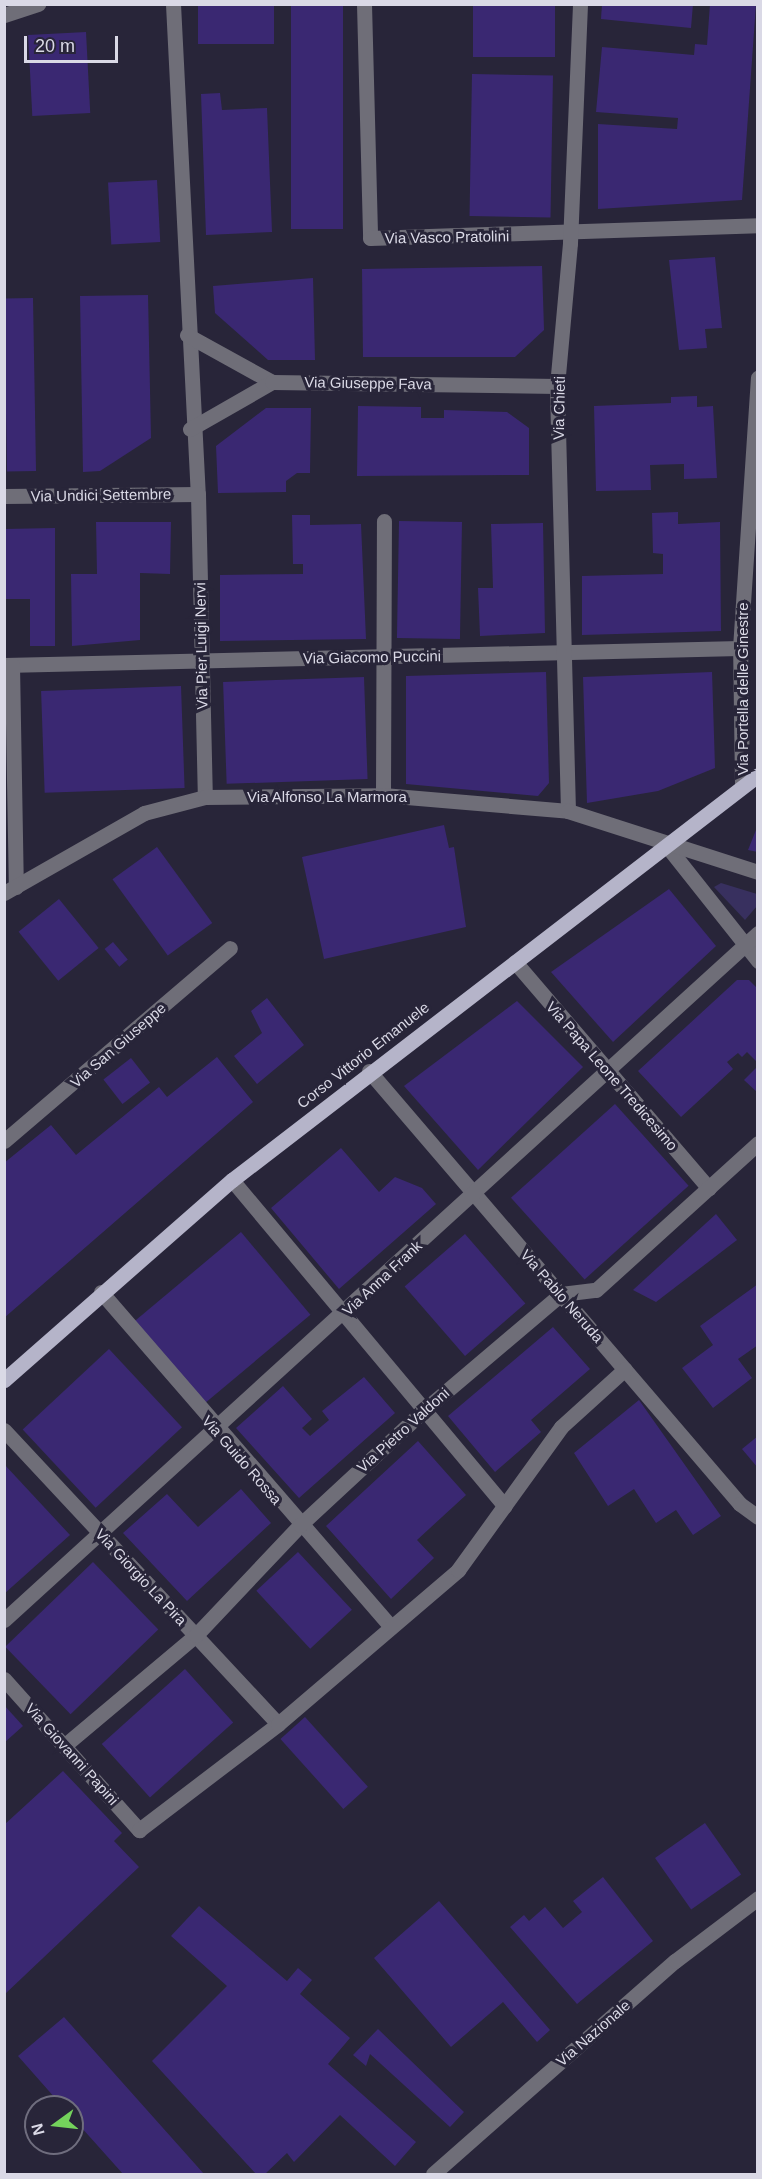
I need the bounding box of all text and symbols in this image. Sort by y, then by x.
scale bar [27,24,122,62]
text: 20 m [35,36,75,56]
street label: Via Vasco Pratolini [385,227,509,247]
street label: Via Giuseppe Fava [304,373,432,393]
street label: Via Chieti [549,376,569,440]
street label: Via Undici Settembre [31,485,171,505]
street label: Via Pier Luigi Nervi [191,582,211,710]
street label: Via Portella delle Ginestre [734,602,752,776]
street label: Via Giacomo Puccini [303,647,441,667]
street label: Via Alfonso La Marmora [247,788,407,806]
street label: Corso Vittorio Emanuele [294,998,432,1112]
street label: Via Papa Leone Tredicesimo [542,998,682,1154]
street label: Via San Giuseppe [67,999,169,1091]
street label: Via Anna Frank [338,1236,426,1320]
street label: Via Pablo Neruda [517,1246,607,1346]
street label: Via Pietro Valdoni [353,1384,453,1476]
street label: Via Guido Rossa [198,1412,286,1508]
street label: Via Giorgio La Pira [92,1525,190,1629]
street label: Via Giovanni Papini [22,1699,122,1809]
street label: Via Nazionale [552,1996,634,2070]
north arrow [24,2095,84,2155]
text: N [28,2121,48,2137]

